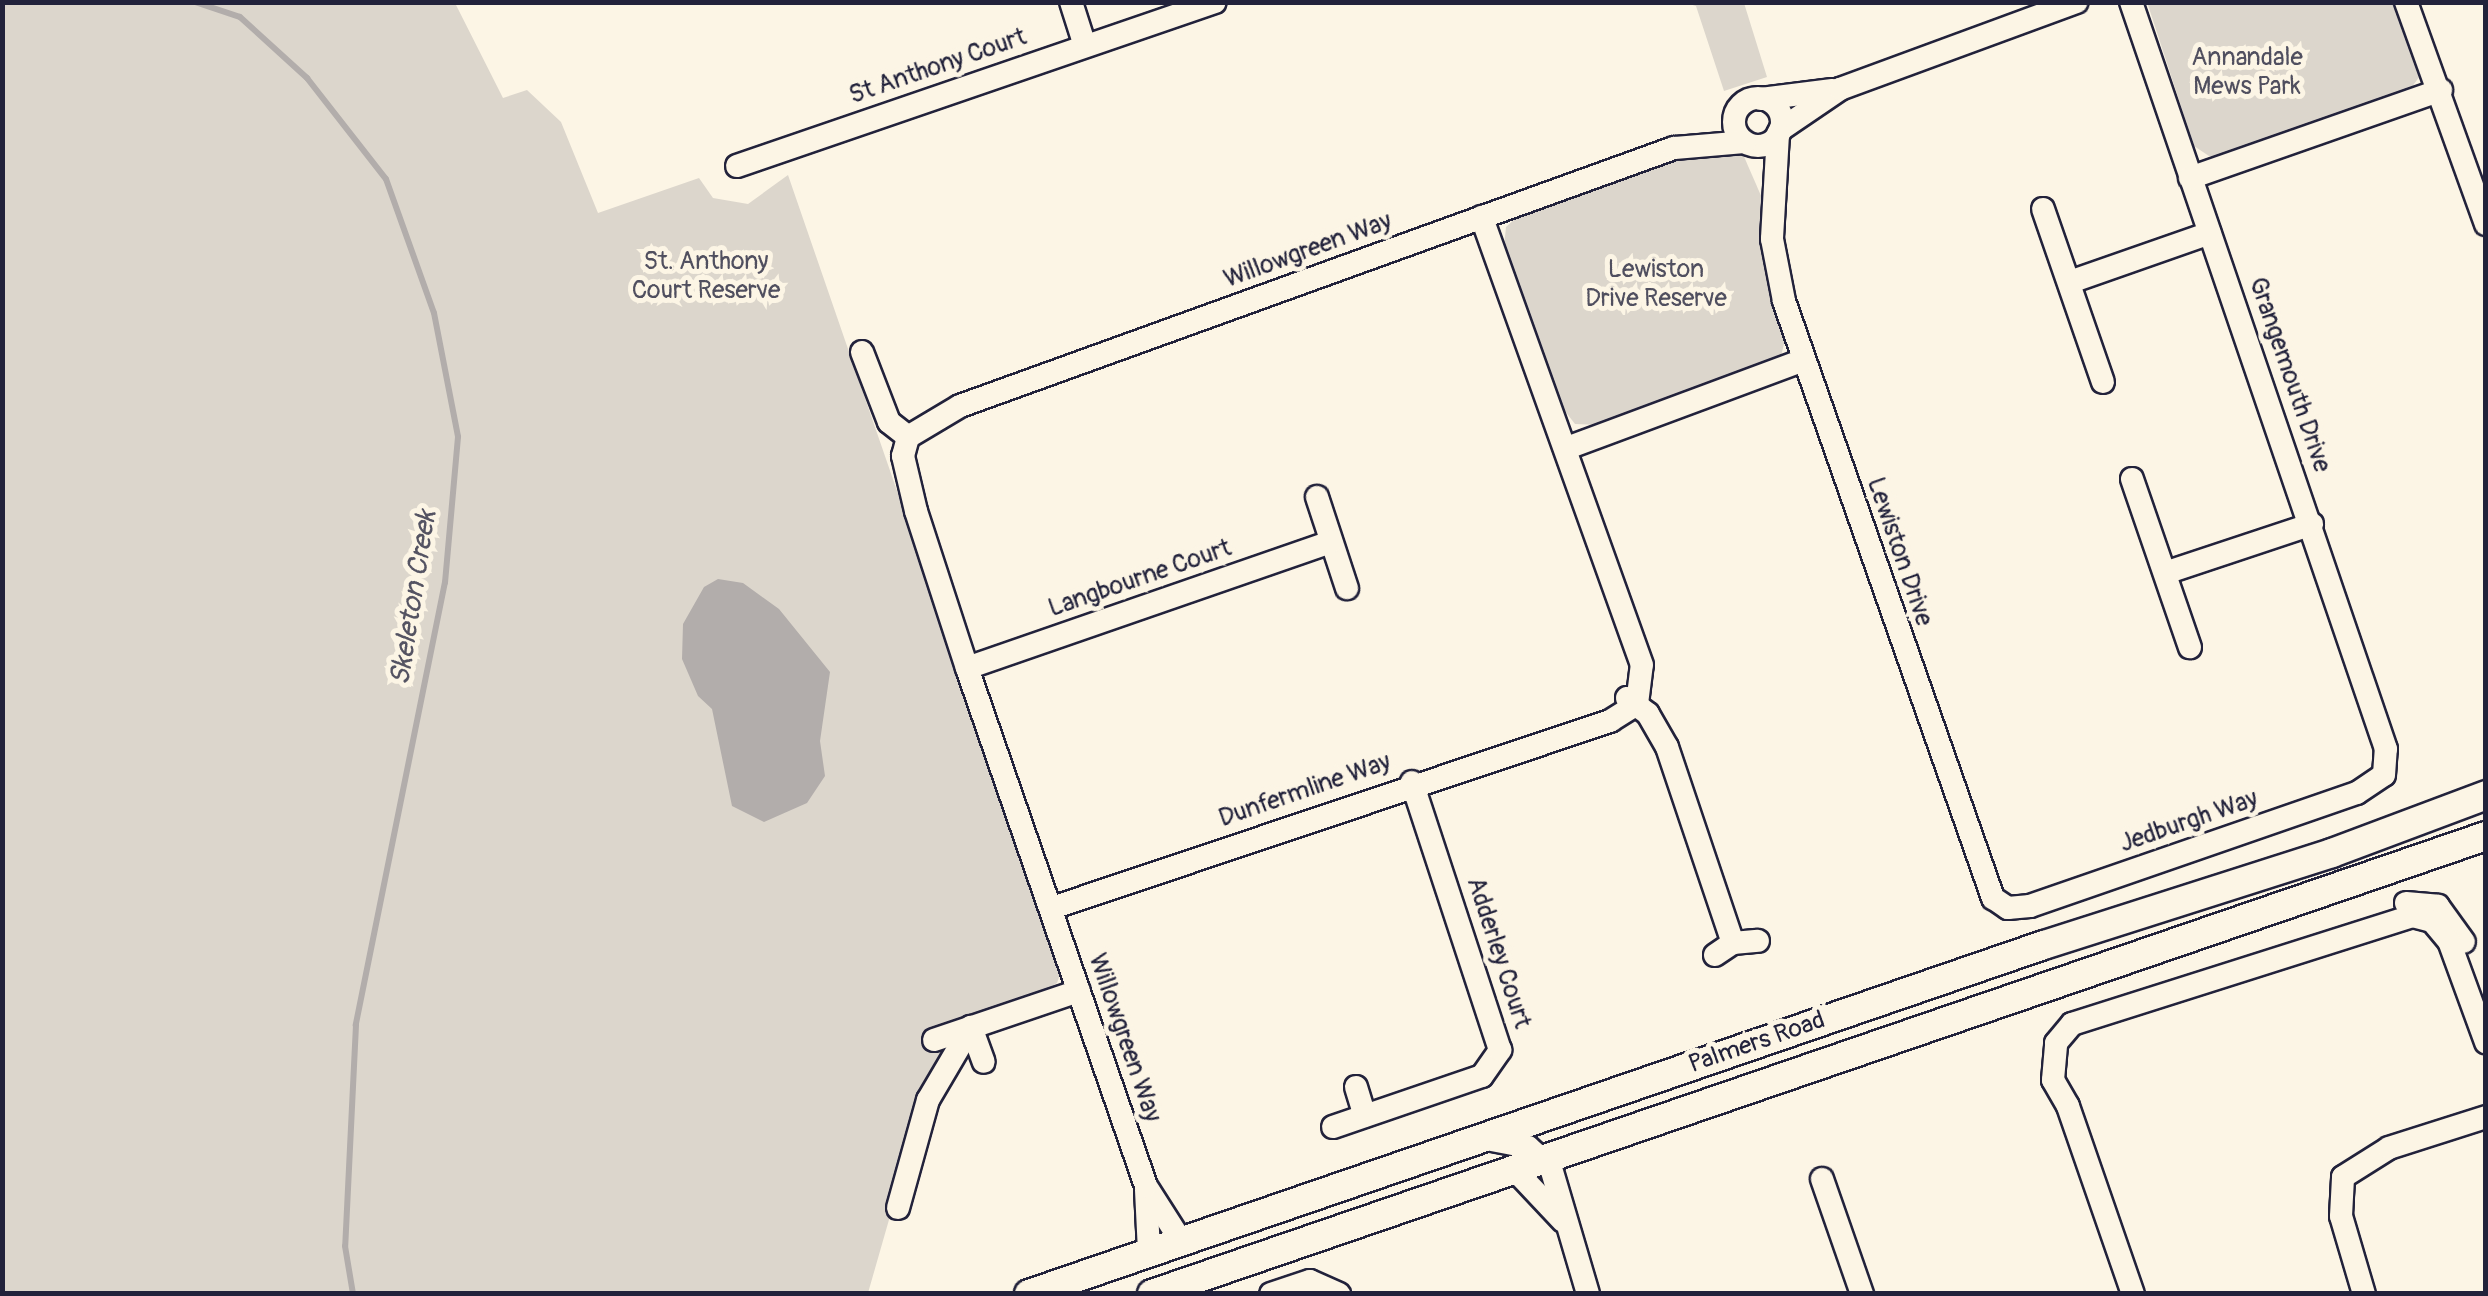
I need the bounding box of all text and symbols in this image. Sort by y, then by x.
street label: St Anthony Court [845,23,1031,111]
park label: Annandale Mews Park [2191,44,2303,103]
street label: Willowgreen Way [1220,207,1396,295]
park label: St. Anthony Court Reserve [632,248,780,307]
park label: Lewiston Drive Reserve [1585,256,1727,315]
street label: Grangemouth Drive [2242,274,2336,476]
street label: Lewiston Drive [1860,474,1938,630]
water label: Skeleton Creek [384,508,444,688]
street label: Langbourne Court [1045,534,1235,624]
street label: Dunfermline Way [1215,748,1395,834]
street label: Jedburgh Way [2116,784,2262,860]
street label: Adderley Court [1459,874,1537,1032]
street label: Willowgreen Way [1081,950,1167,1126]
street label: Palmers Road [1685,1006,1829,1080]

